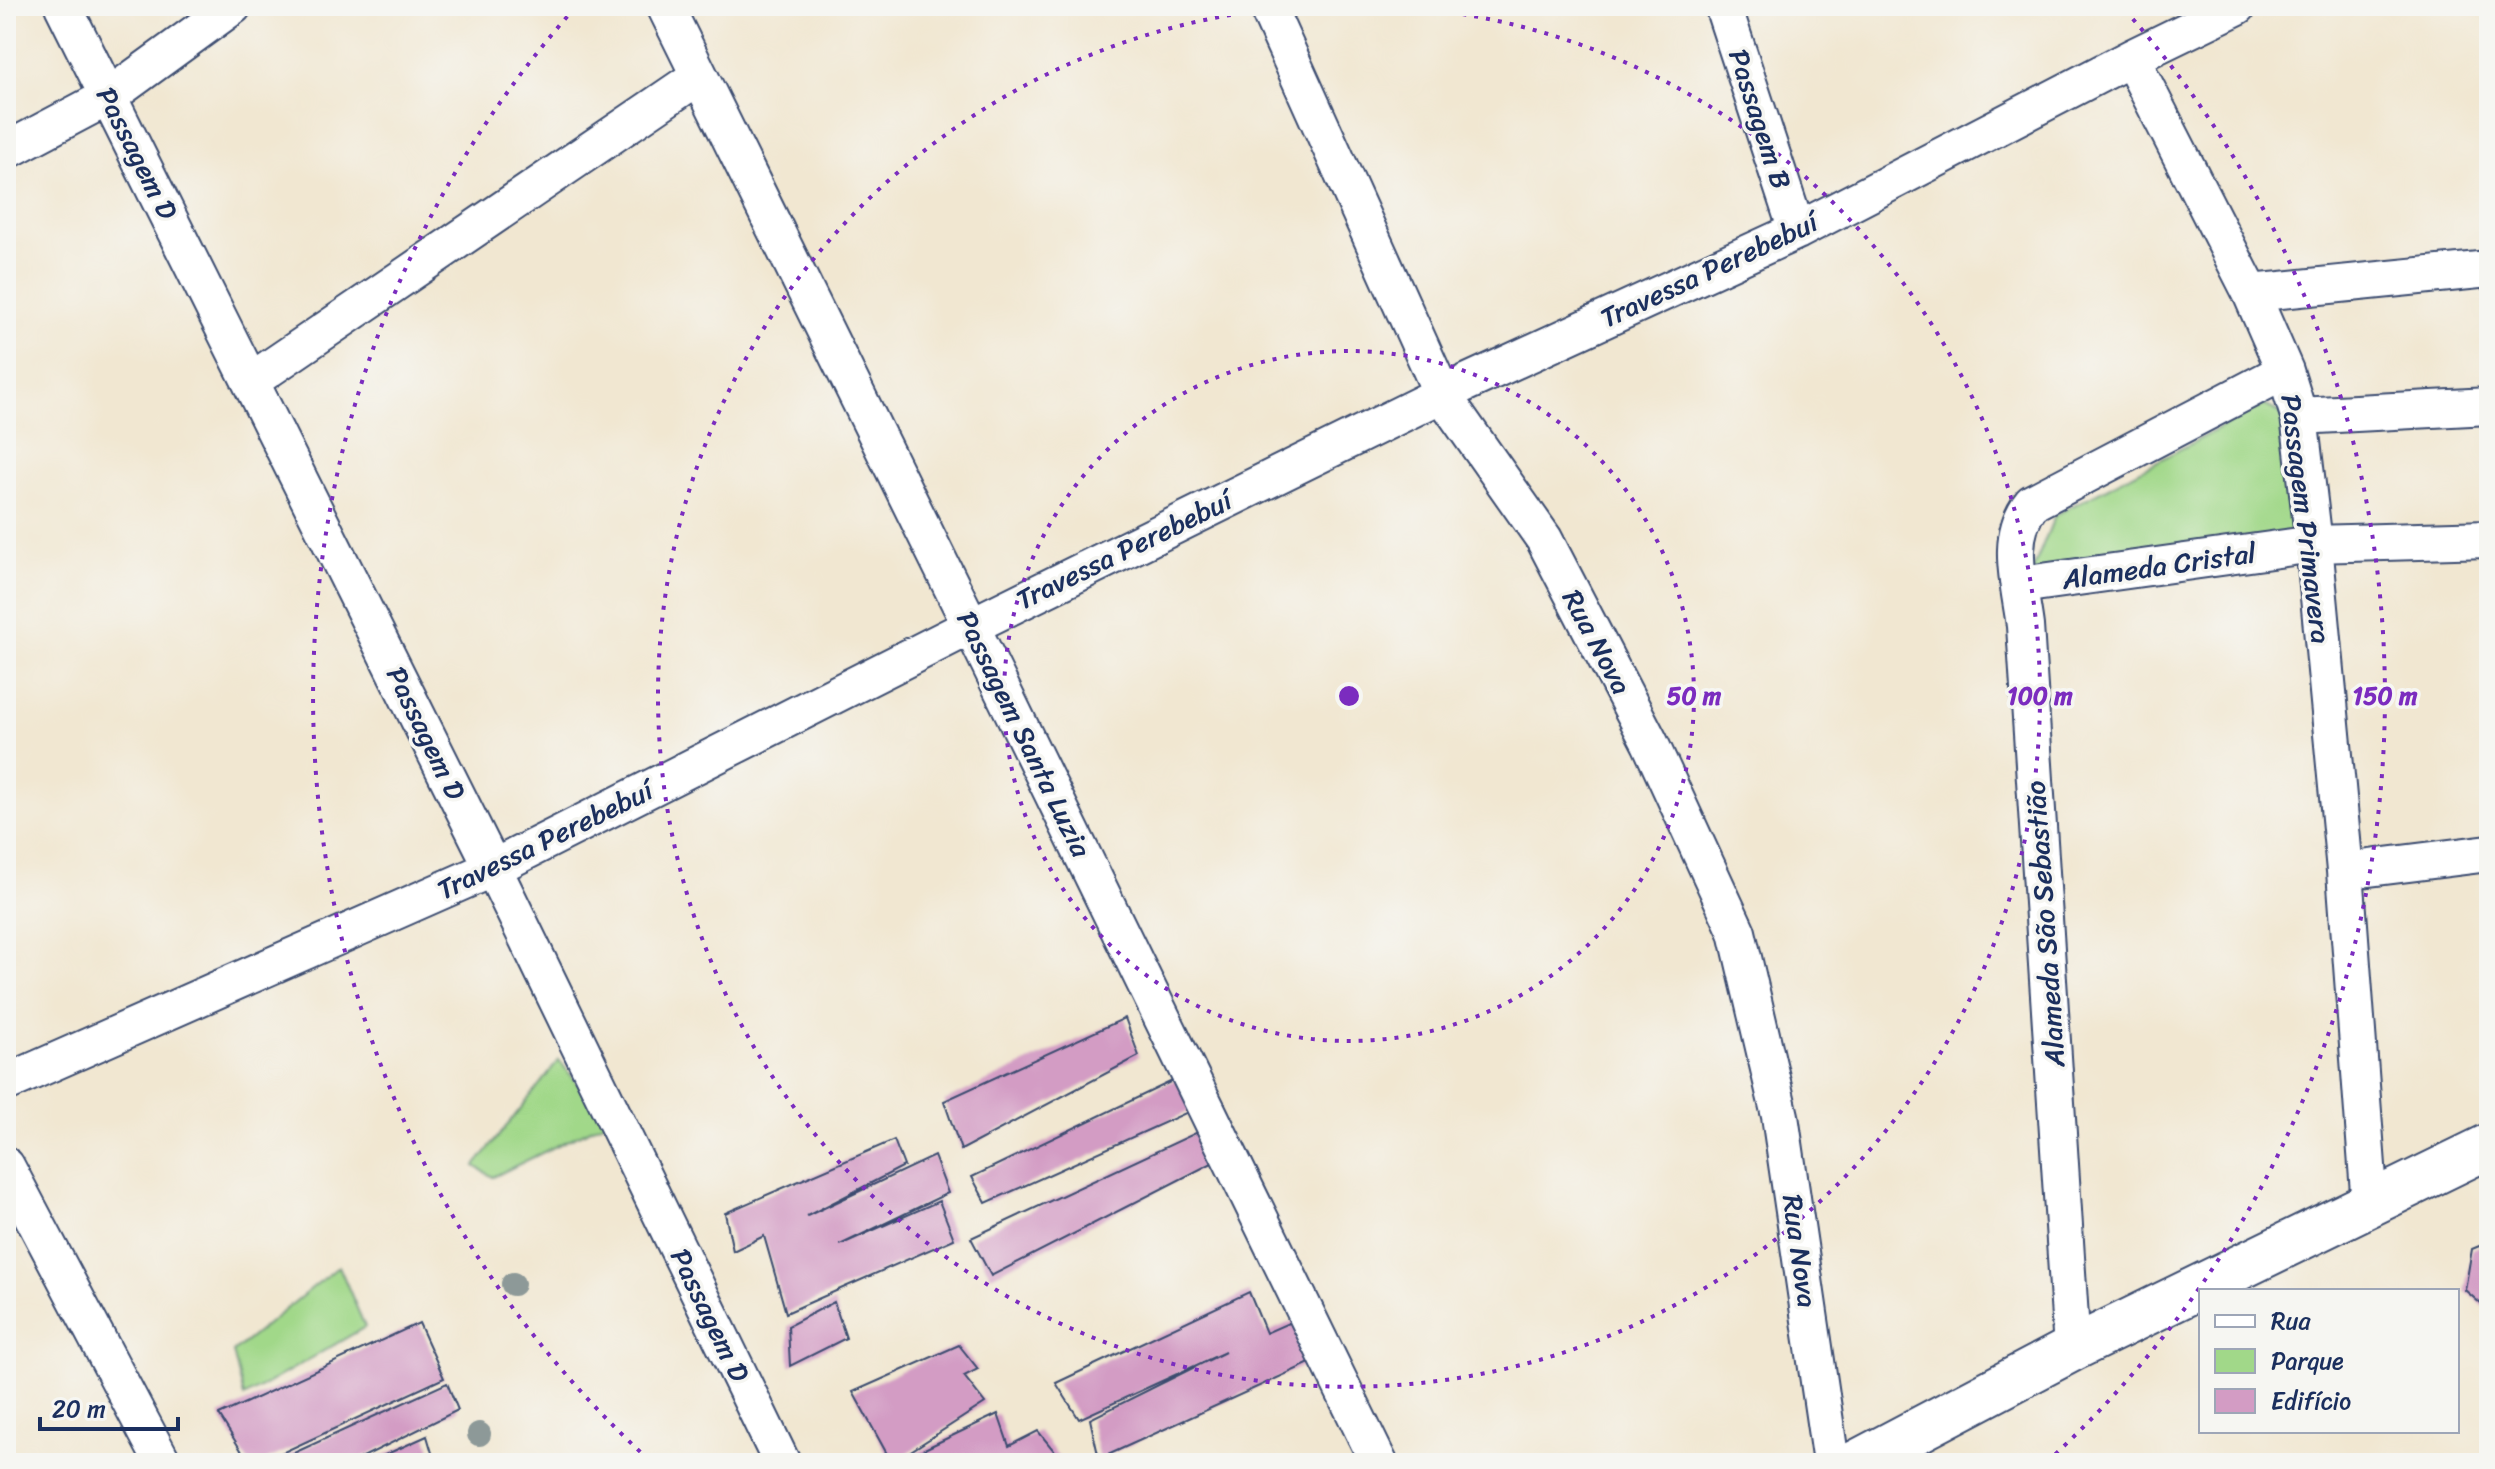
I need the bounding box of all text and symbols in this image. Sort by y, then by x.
street label: Passagem B [1714,42,1806,196]
street label: Passagem D [82,78,192,229]
street label: Travessa Perebebuí [1592,197,1829,342]
street label: Passagem Primavera [2266,391,2346,647]
street label: Travessa Perebebuí [1007,475,1244,624]
street label: Alameda Cristal [2058,528,2260,604]
street label: Rua Nova [1549,580,1645,704]
street label: Passagem Santa Luzia [943,602,1106,867]
street label: Passagem D [372,658,480,809]
text: 50 m [1667,675,1722,717]
text: 100 m [2007,675,2073,717]
text: 150 m [2353,675,2418,717]
centre of rings [1335,682,1363,710]
street label: Travessa Perebebuí [428,765,665,914]
street label: Alameda São Sebastião [2011,779,2080,1070]
street label: Rua Nova [1768,1191,1832,1311]
street label: Passagem D [656,1240,764,1391]
legend [2199,1289,2459,1433]
text: Rua [2271,1300,2311,1342]
text: Parque [2271,1340,2344,1382]
text: Edifício [2271,1380,2351,1422]
scale bar [40,1381,178,1431]
text: 20 m [52,1388,106,1430]

